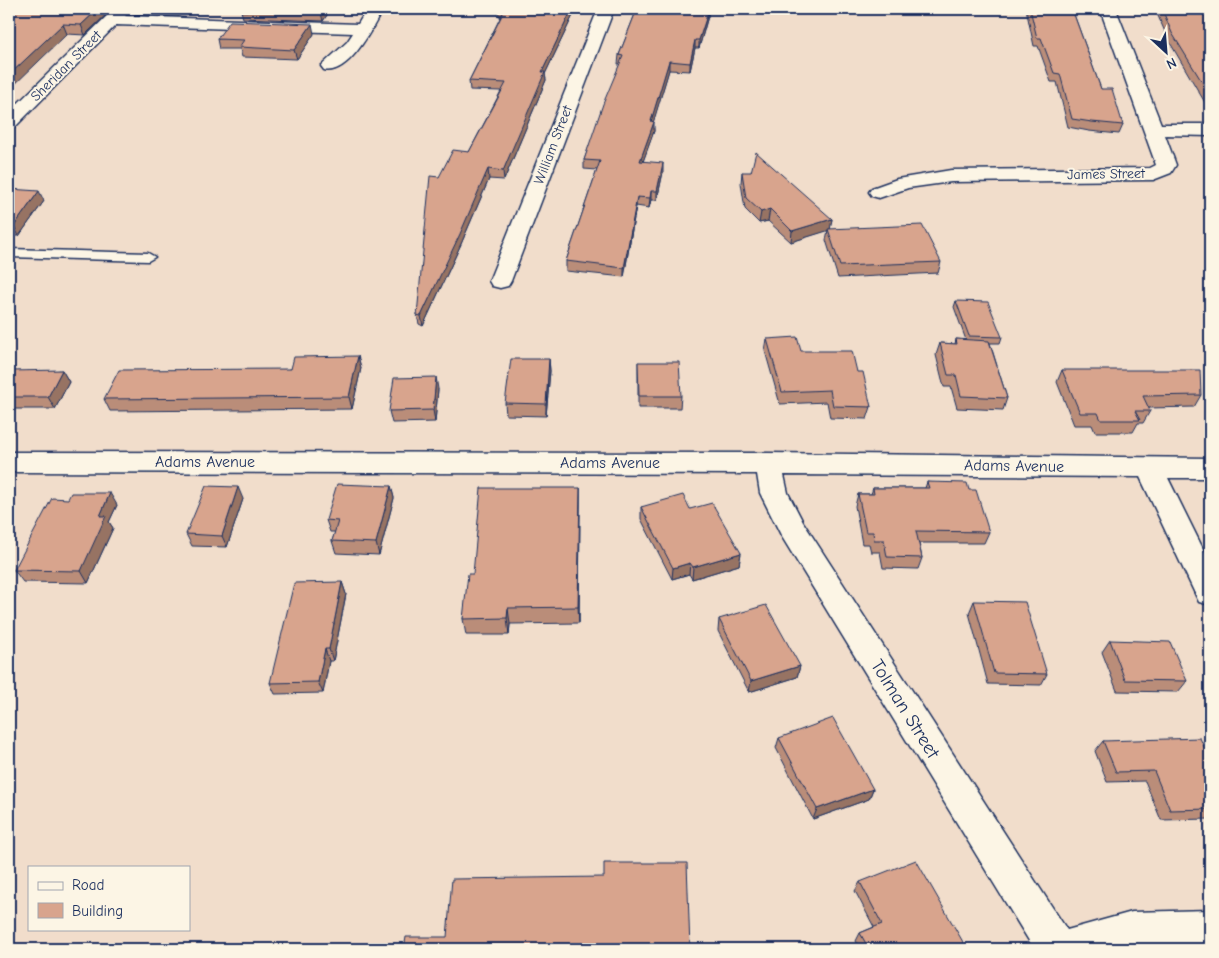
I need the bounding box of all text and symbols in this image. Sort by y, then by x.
street label: Sheridan Street [27,26,106,105]
north arrow [1142,28,1192,78]
text: N [1164,54,1179,73]
street label: William Street [530,102,576,187]
street label: James Street [1067,165,1146,183]
street label: Adams Avenue [155,453,255,471]
street label: Adams Avenue [560,454,660,472]
street label: Adams Avenue [964,456,1064,476]
street label: Tolman Street [866,656,944,763]
legend [28,866,190,930]
text: Road [72,876,104,894]
text: Building [72,902,123,920]

